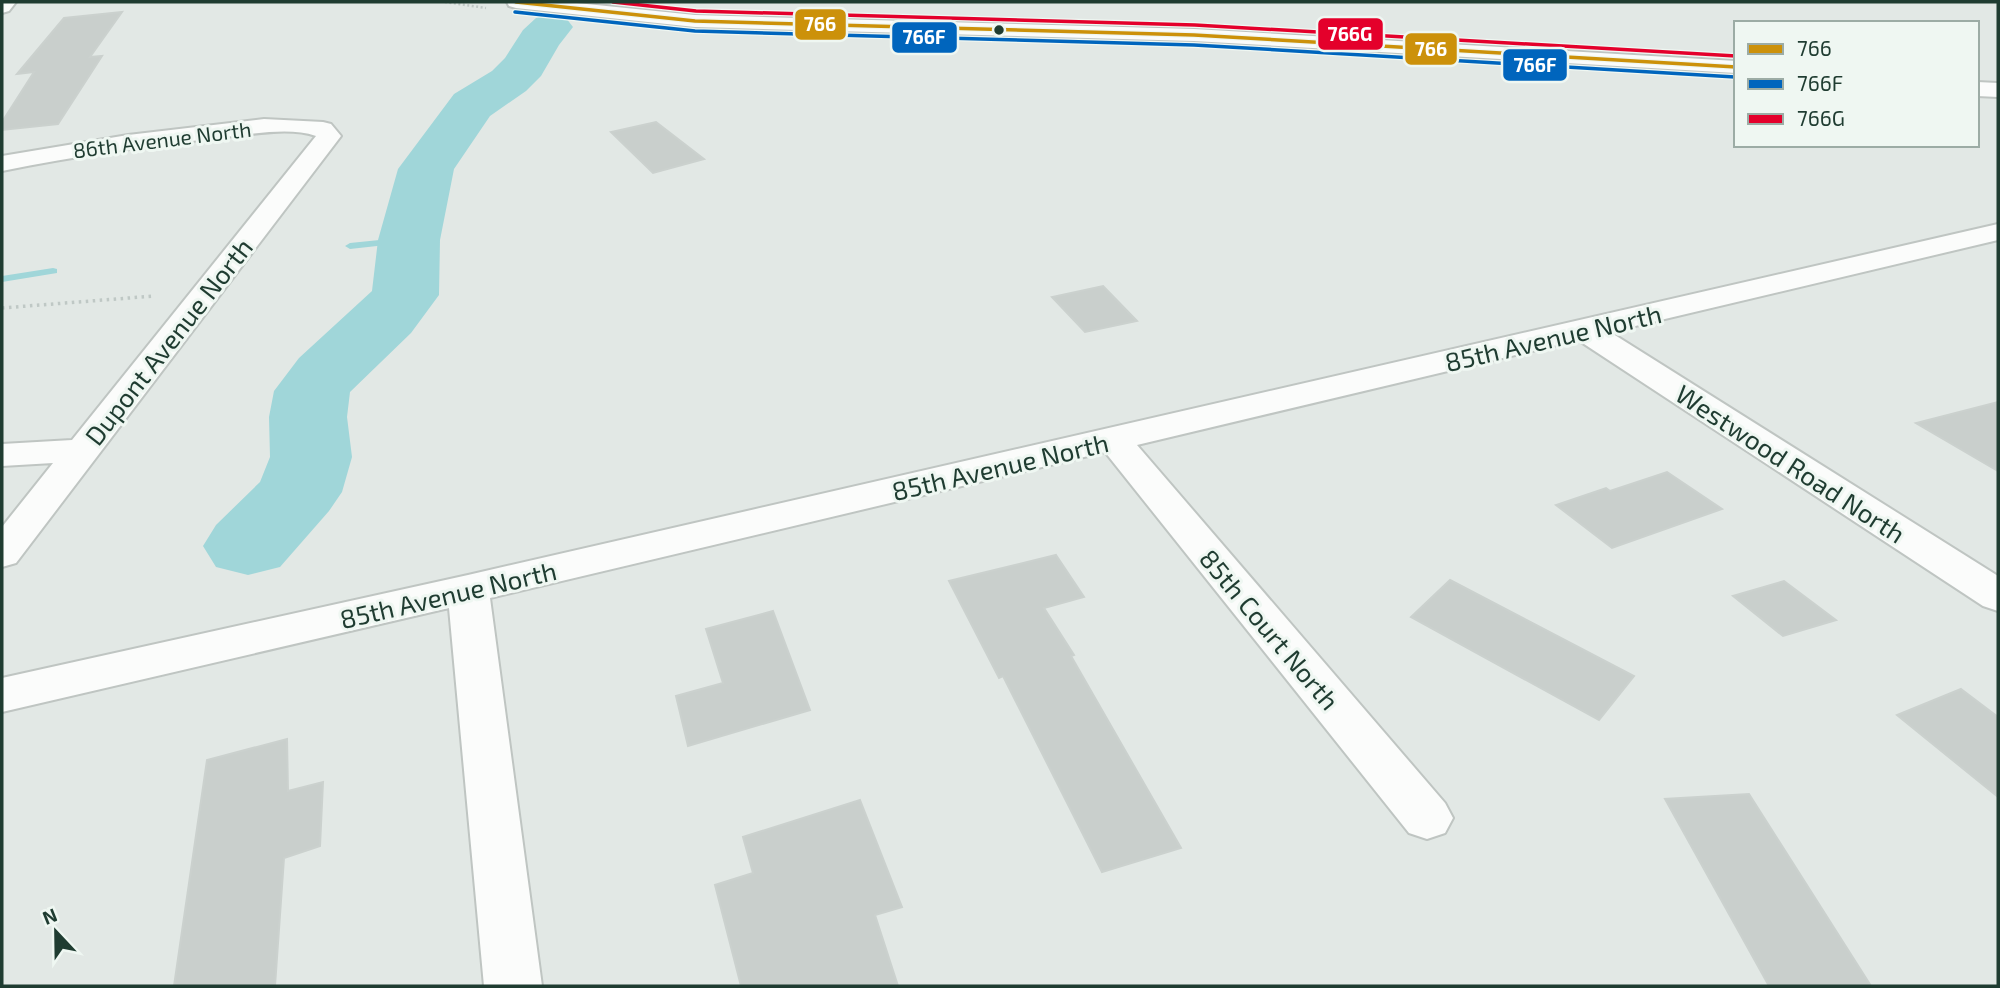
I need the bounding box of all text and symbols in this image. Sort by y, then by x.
line badge: 766 [794,8,847,41]
text: 766 [804,12,836,35]
line badge: 766G [1317,17,1384,51]
line badge: 766F [891,21,958,54]
legend [1734,21,1979,147]
text: 766G [1328,22,1372,45]
unlabelled marker [992,23,1006,37]
text: 766F [902,25,946,48]
line badge: 766 [1404,32,1458,66]
text: 766 [1797,35,1832,60]
text: 766 [1415,37,1447,60]
line badge: 766F [1502,48,1568,82]
text: 766F [1513,53,1557,76]
text: 766F [1797,70,1843,95]
text: 766G [1797,105,1845,130]
street label: 86th Avenue North [71,116,253,162]
street label: Dupont Avenue North [78,232,258,450]
street label: 85th Avenue North [1442,297,1664,377]
street label: Westwood Road North [1671,377,1911,549]
street label: 85th Avenue North [889,426,1111,506]
street label: 85th Court North [1194,543,1346,715]
street label: 85th Avenue North [337,554,559,634]
north arrow [21,897,91,967]
text: N [39,903,60,929]

